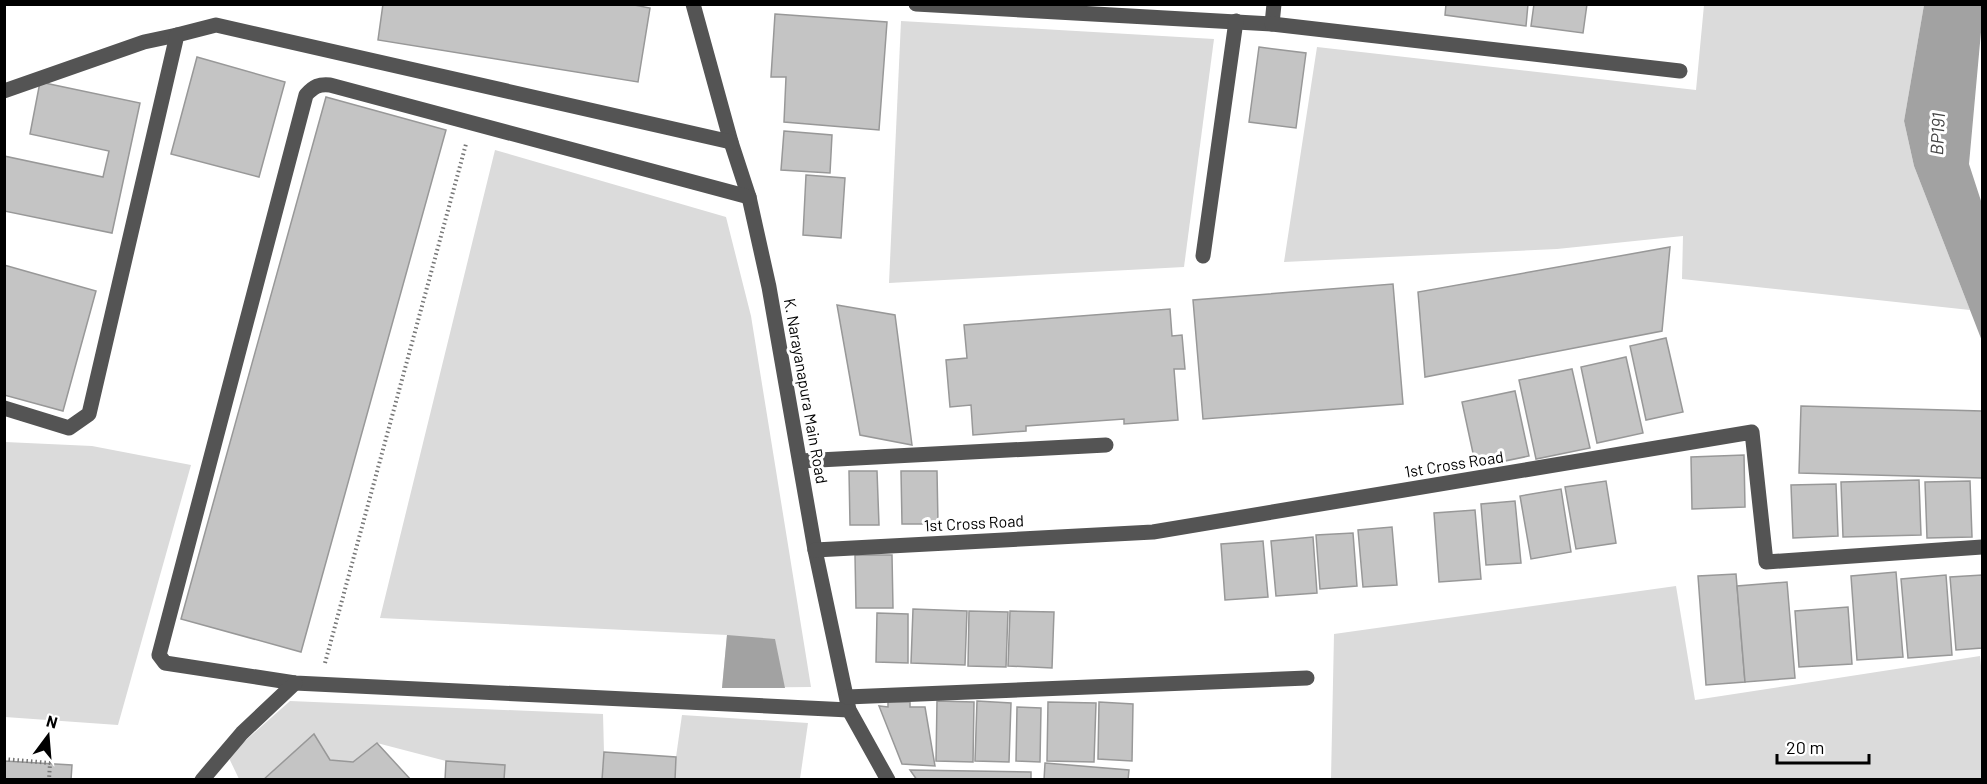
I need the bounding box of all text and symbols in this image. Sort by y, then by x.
water label: BP191 [1925,112,1949,156]
street label: K. Narayanapura Main Road [781,297,832,485]
street label: 1st Cross Road [1403,446,1505,481]
street label: 1st Cross Road [923,510,1025,535]
north arrow [18,706,78,766]
text: N [45,711,60,732]
scale bar [1777,727,1868,765]
text: 20 m [1786,736,1824,758]

